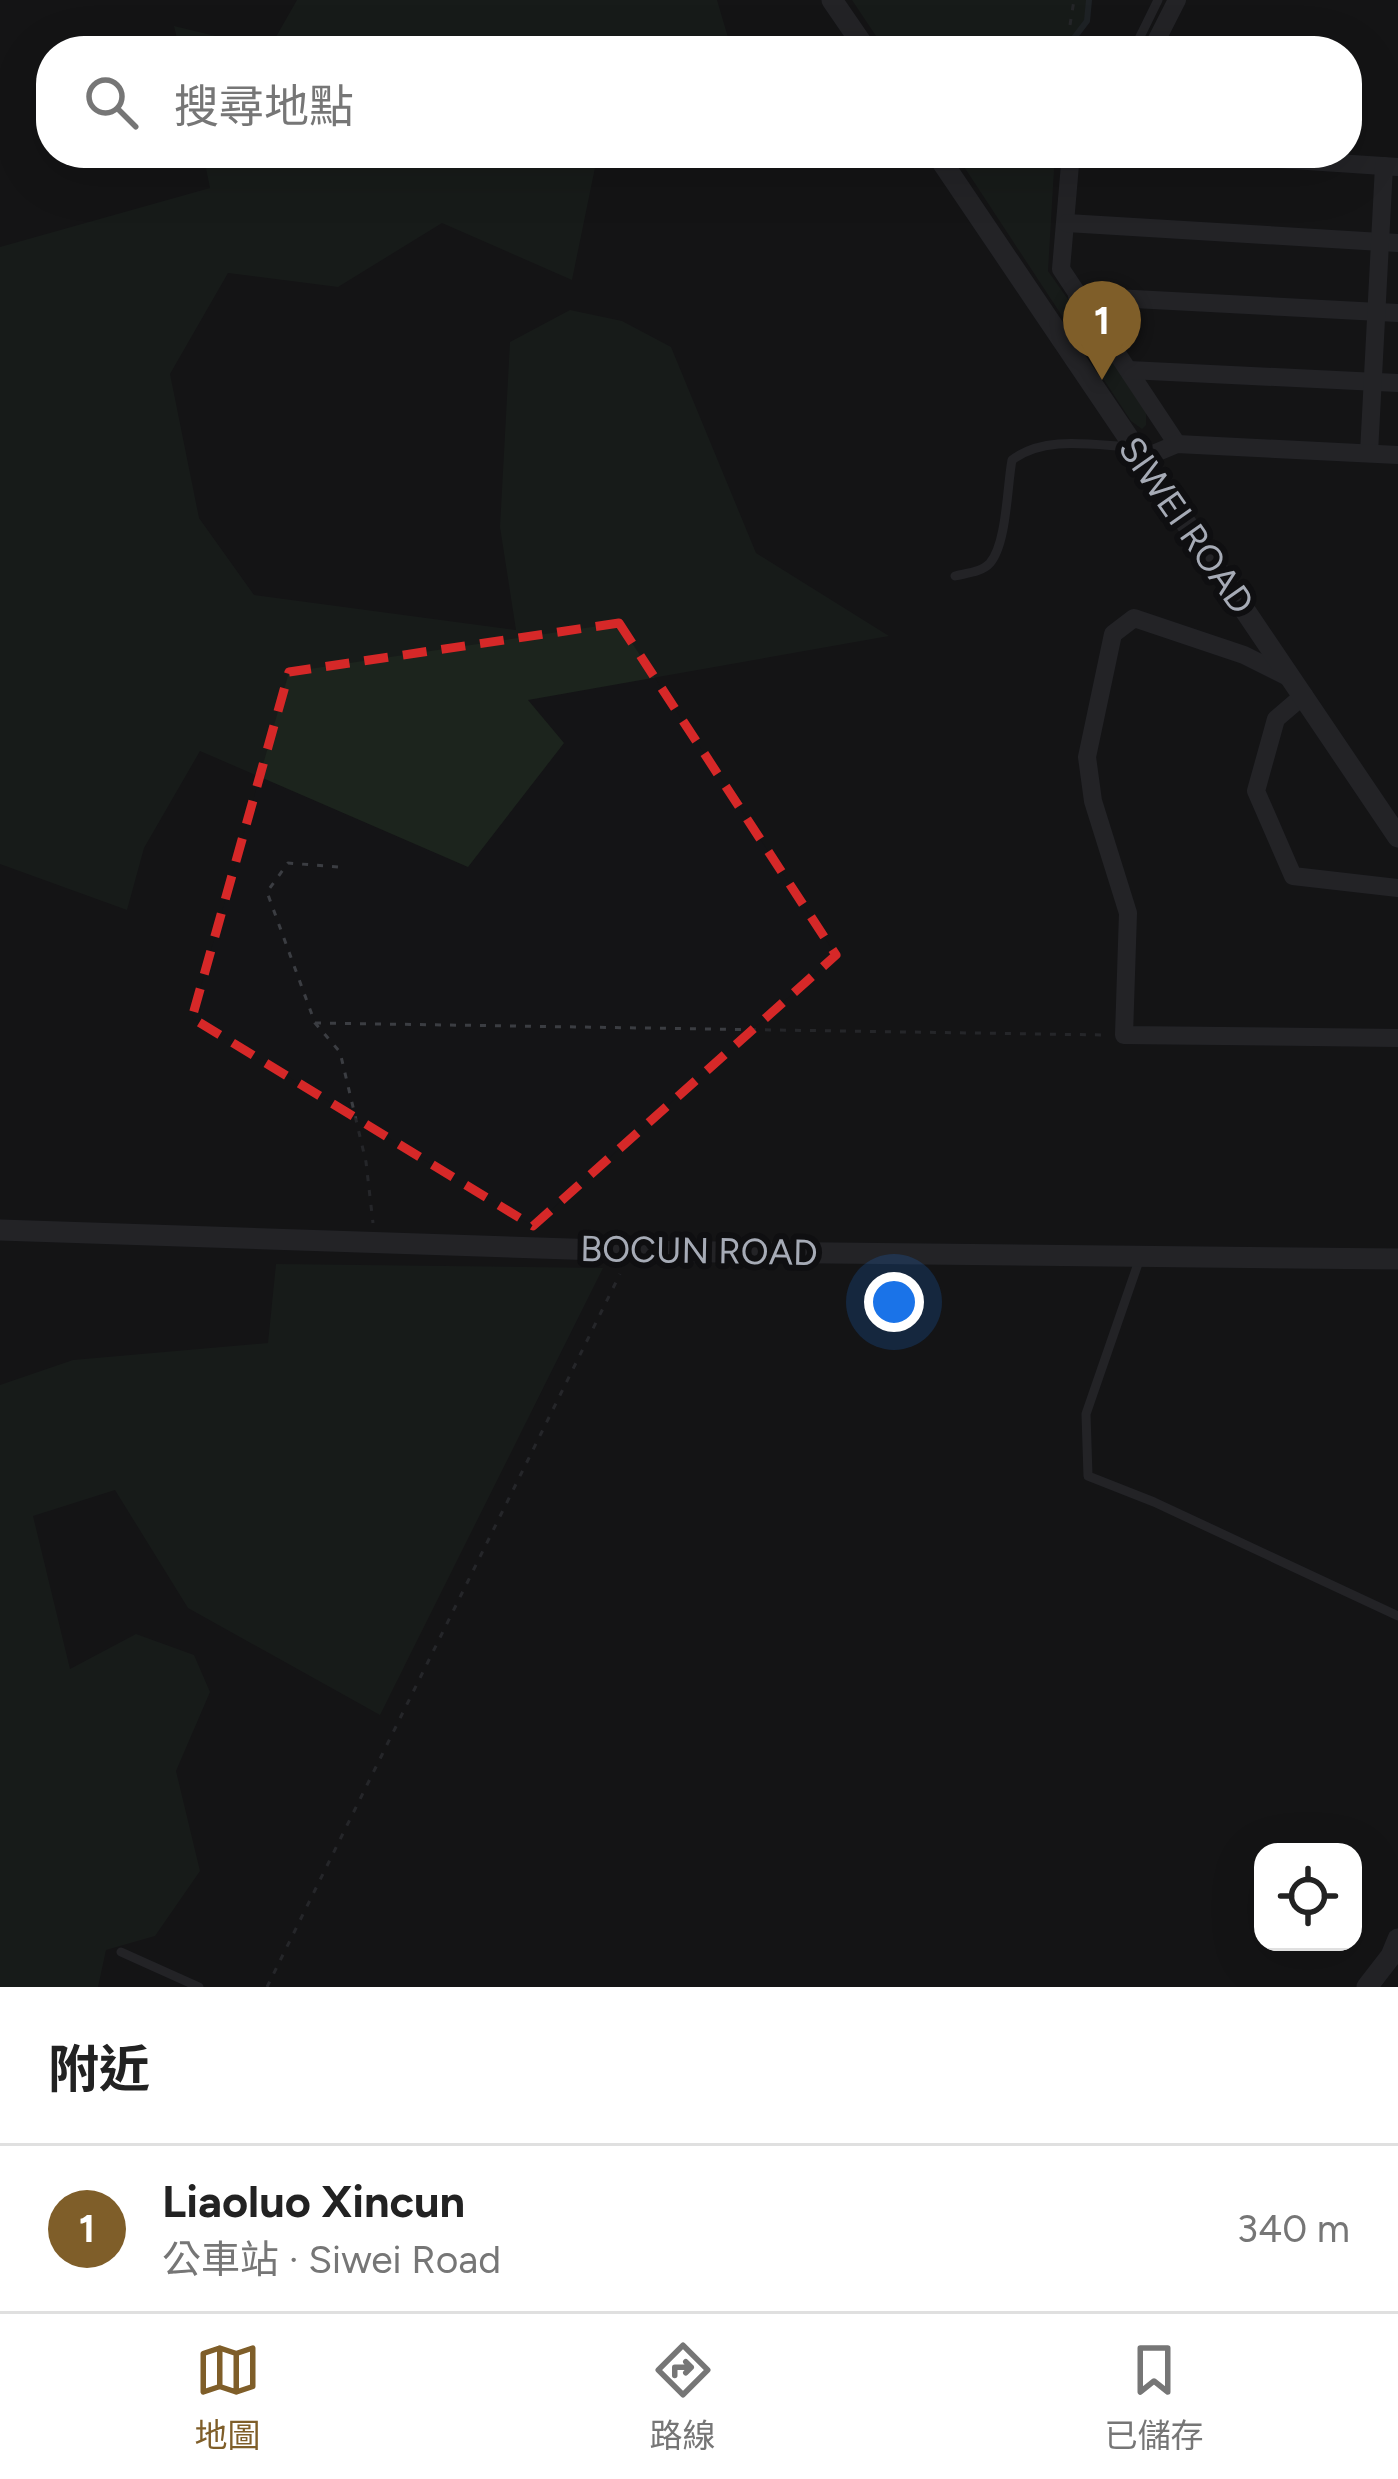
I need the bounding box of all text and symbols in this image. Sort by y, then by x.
search box [36,36,1362,168]
icon: search [78,69,144,135]
text: 搜尋地點 [174,79,354,133]
pin: 1 [1063,281,1141,380]
street label: SIWEI ROAD [1110,429,1263,622]
street label: BOCUN ROAD [580,1227,818,1274]
your location [864,1272,924,1332]
map controls [1254,1843,1362,1951]
button: locate [1254,1843,1362,1951]
text: 附近 [48,2039,150,2100]
text: Liaoluo Xincun [162,2174,465,2228]
text: 1 [79,2205,95,2252]
text: 340 m [1237,2205,1350,2252]
text: 公車站 · Siwei Road [162,2236,501,2283]
tab: 地圖 [195,2337,261,2457]
tab: 路線 [650,2337,716,2457]
tab: 已儲存 [1105,2337,1204,2457]

